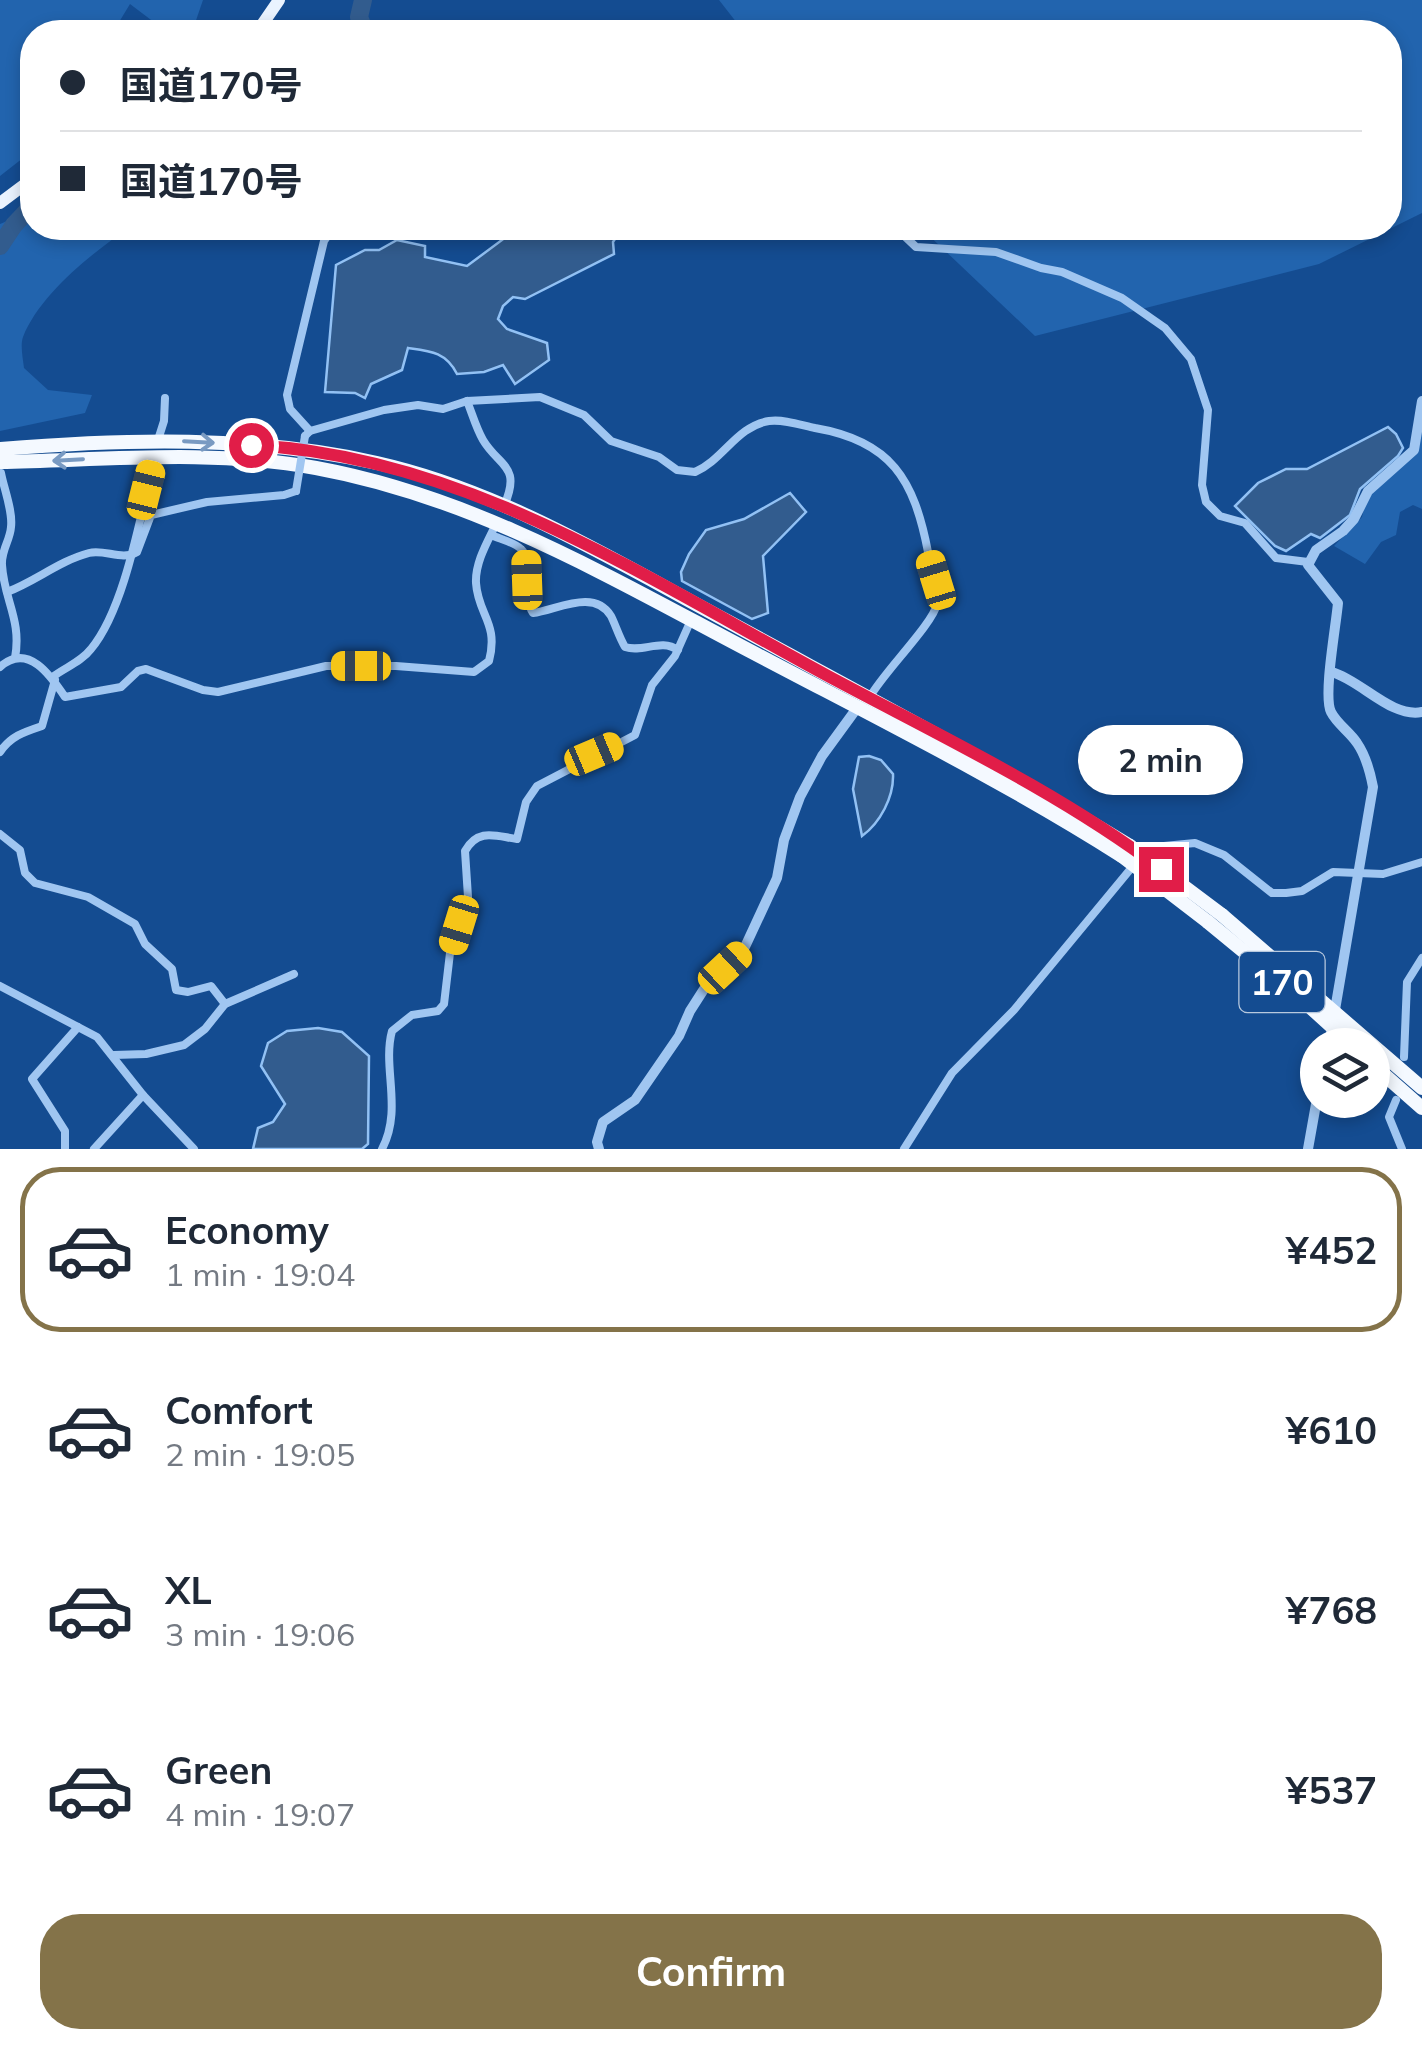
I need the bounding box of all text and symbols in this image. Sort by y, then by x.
text: 国道170号 [120,61,302,109]
text: 国道170号 [120,157,302,205]
route start [229,423,274,468]
one-way arrow [182,433,215,452]
one-way arrow [52,450,85,469]
car [124,457,168,523]
car [913,547,959,613]
car [511,549,543,611]
car [331,651,391,681]
callout: 2 min [1078,724,1244,794]
car [561,728,627,780]
text: 2 min [1118,740,1203,780]
route end [1139,847,1184,892]
car [436,892,482,958]
car [693,937,757,999]
road number: 170 [1240,952,1324,1012]
map controls [1300,1028,1390,1118]
button: layers [1300,1028,1390,1118]
icon: car [45,1205,135,1295]
text: Economy [165,1206,329,1254]
text: ¥452 [1286,1226,1377,1274]
text: 1 min · 19:04 [165,1254,355,1294]
icon: car [45,1385,135,1475]
text: Comfort [165,1386,313,1434]
text: ¥610 [1286,1406,1377,1454]
text: 2 min · 19:05 [165,1434,355,1474]
icon: car [45,1565,135,1655]
text: XL [165,1566,212,1614]
text: ¥768 [1286,1586,1377,1634]
text: 3 min · 19:06 [165,1614,355,1654]
icon: car [45,1745,135,1835]
text: Green [165,1746,272,1794]
text: ¥537 [1286,1766,1377,1814]
text: 4 min · 19:07 [165,1794,355,1834]
button: Confirm [40,1914,1382,2029]

